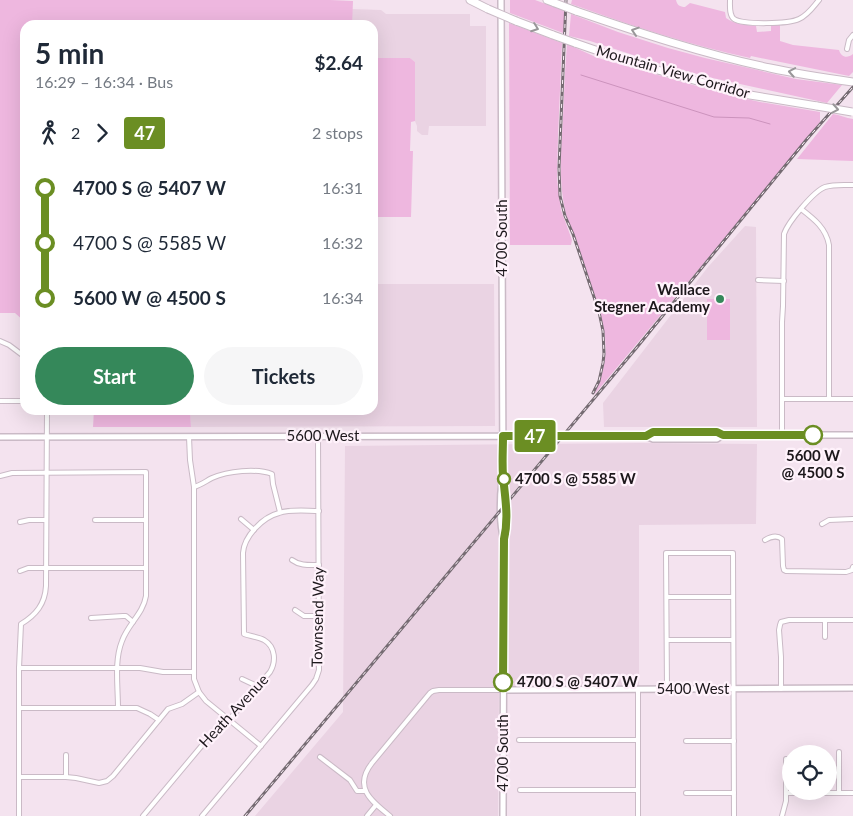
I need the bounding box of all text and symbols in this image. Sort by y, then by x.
one-way arrow [530,22,538,32]
one-way arrow [631,27,639,37]
text: 5 min [35,36,104,70]
street label: Mountain View Corridor [594,40,753,102]
text: $2.64 [314,51,363,74]
one-way arrow [787,67,796,77]
text: 16:29 – 16:34 · Bus [35,72,173,91]
one-way arrow [830,104,839,114]
icon: walk [35,119,63,147]
icon: forward [88,119,116,147]
text: 47 [134,122,155,144]
text: 2 [71,123,80,142]
text: 2 stops [312,123,363,142]
text: 4700 S @ 5407 W [73,176,226,199]
text: 16:31 [322,178,363,197]
street label: 4700 South [492,199,510,277]
text: 4700 S @ 5585 W [73,231,226,254]
text: 16:32 [322,233,363,252]
place label: Wallace Stegner Academy [594,280,710,315]
text: 5600 W @ 4500 S [73,286,226,309]
text: 16:34 [322,288,363,307]
marker: Wallace Stegner Academy [714,293,726,305]
button: Start [35,347,194,405]
button: Tickets [204,347,363,405]
line badge: 47 [512,420,558,452]
text: 47 [525,425,545,447]
marker: 5600 W @ 4500 S [803,425,823,445]
street label: 5600 West [287,426,360,444]
place label: 5600 W @ 4500 S [782,446,844,481]
place label: 4700 S @ 5585 W [515,469,636,487]
marker: 4700 S @ 5585 W [497,472,511,486]
street label: Townsend Way [307,567,327,667]
street label: Heath Avenue [195,670,272,751]
marker: 4700 S @ 5407 W [493,672,513,692]
place label: 4700 S @ 5407 W [517,672,638,690]
street label: 5400 West [657,679,730,697]
street label: 4700 South [493,714,511,792]
map controls [782,745,837,800]
button: locate [782,745,837,800]

